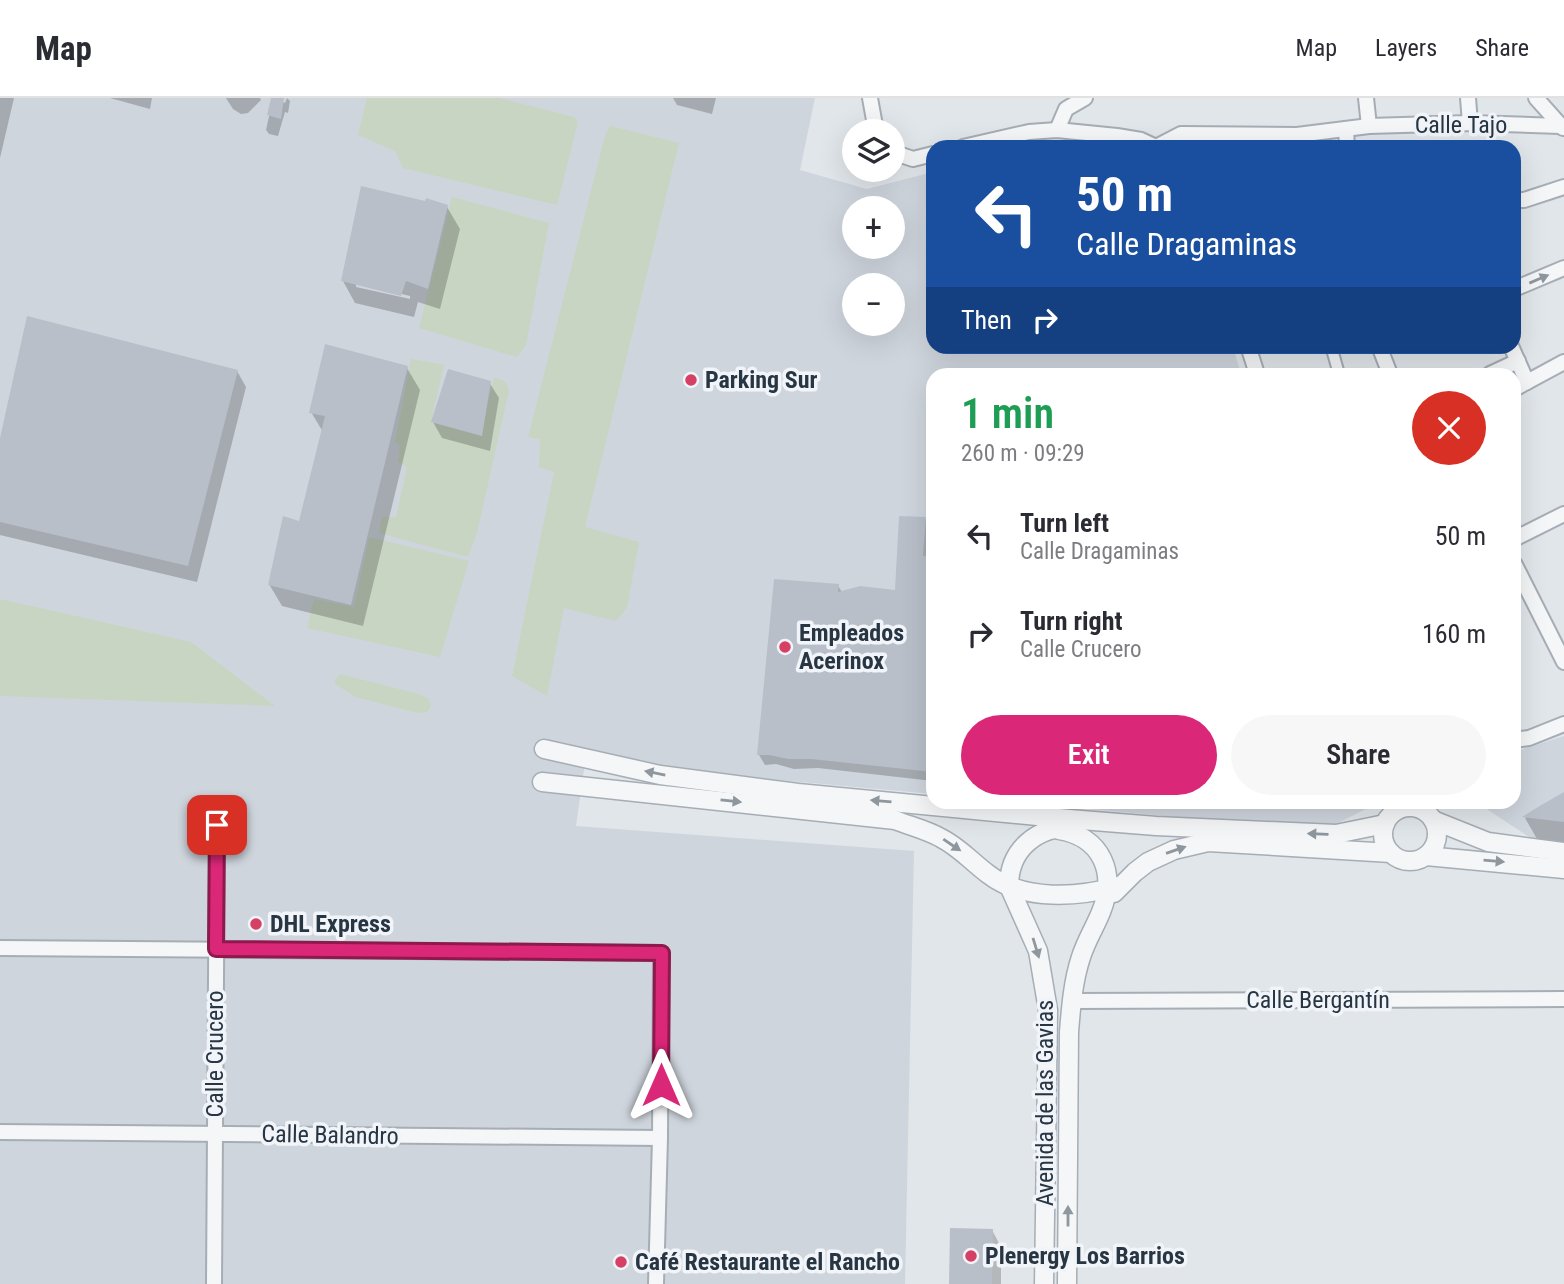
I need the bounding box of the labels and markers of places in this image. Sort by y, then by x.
place label: Parking Sur [705,366,817,394]
marker: Parking Sur [683,372,699,388]
place label: Empleados Acerinox [799,619,904,675]
marker: Empleados Acerinox [777,639,793,655]
pin [187,795,247,855]
place label: DHL Express [270,910,391,938]
marker: DHL Express [248,916,264,932]
place label: Plenergy Los Barrios [985,1242,1185,1270]
place label: Café Restaurante el Rancho [635,1248,900,1276]
marker: Plenergy Los Barrios [963,1248,979,1264]
marker: Café Restaurante el Rancho [613,1254,629,1270]

